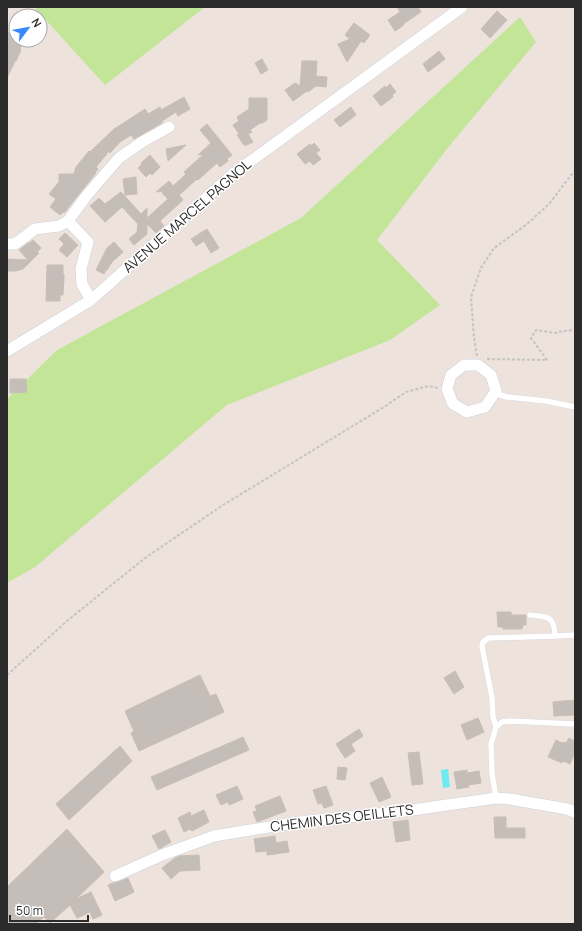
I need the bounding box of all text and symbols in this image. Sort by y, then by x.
north arrow [8,8,48,48]
text: N [28,15,45,30]
street label: AVENUE MARCEL PAGNOL [118,155,255,277]
street label: CHEMIN DES OEILLETS [269,799,415,836]
scale bar [10,897,88,923]
text: 50 m [16,902,43,919]

